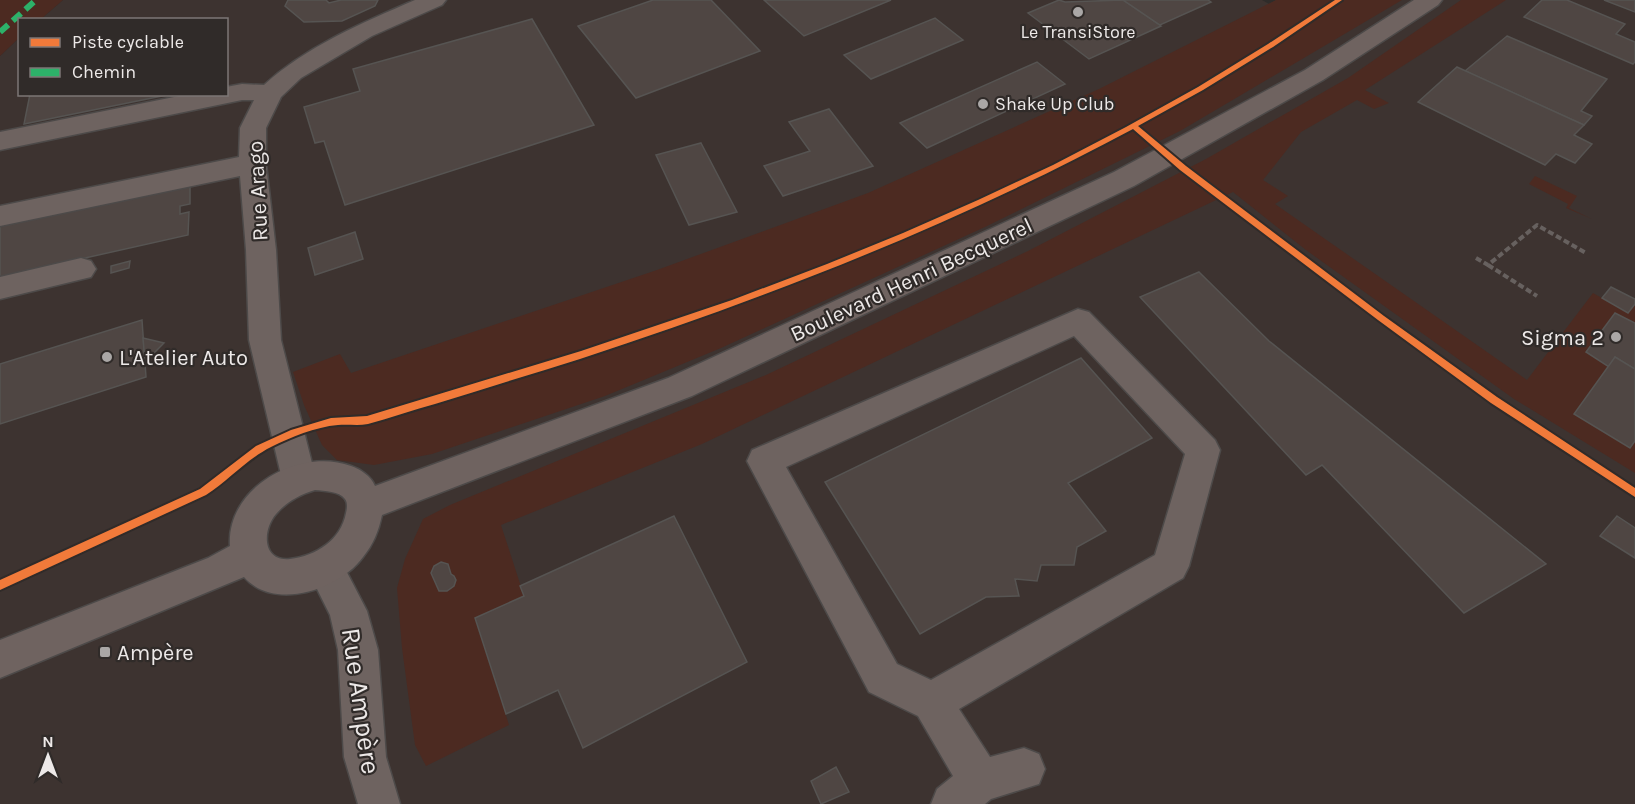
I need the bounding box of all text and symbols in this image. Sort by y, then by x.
marker: Le TransiStore [1071,5,1085,19]
legend [18,18,228,96]
place label: Le TransiStore [1021,21,1135,43]
text: Piste cyclable [72,31,184,53]
text: Chemin [72,61,136,83]
place label: Shake Up Club [995,93,1115,115]
marker: Shake Up Club [976,97,990,111]
street label: Rue Arago [242,140,274,242]
street label: Boulevard Henri Becquerel [786,212,1037,347]
place label: Sigma 2 [1521,325,1604,351]
marker: Sigma 2 [1609,330,1623,344]
place label: L'Atelier Auto [119,345,248,371]
marker: L'Atelier Auto [100,350,114,364]
street label: Rue Ampère [335,626,387,776]
place label: Ampère [117,640,194,666]
marker: Ampère [98,645,112,659]
north arrow [18,726,78,786]
text: N [42,732,54,751]

